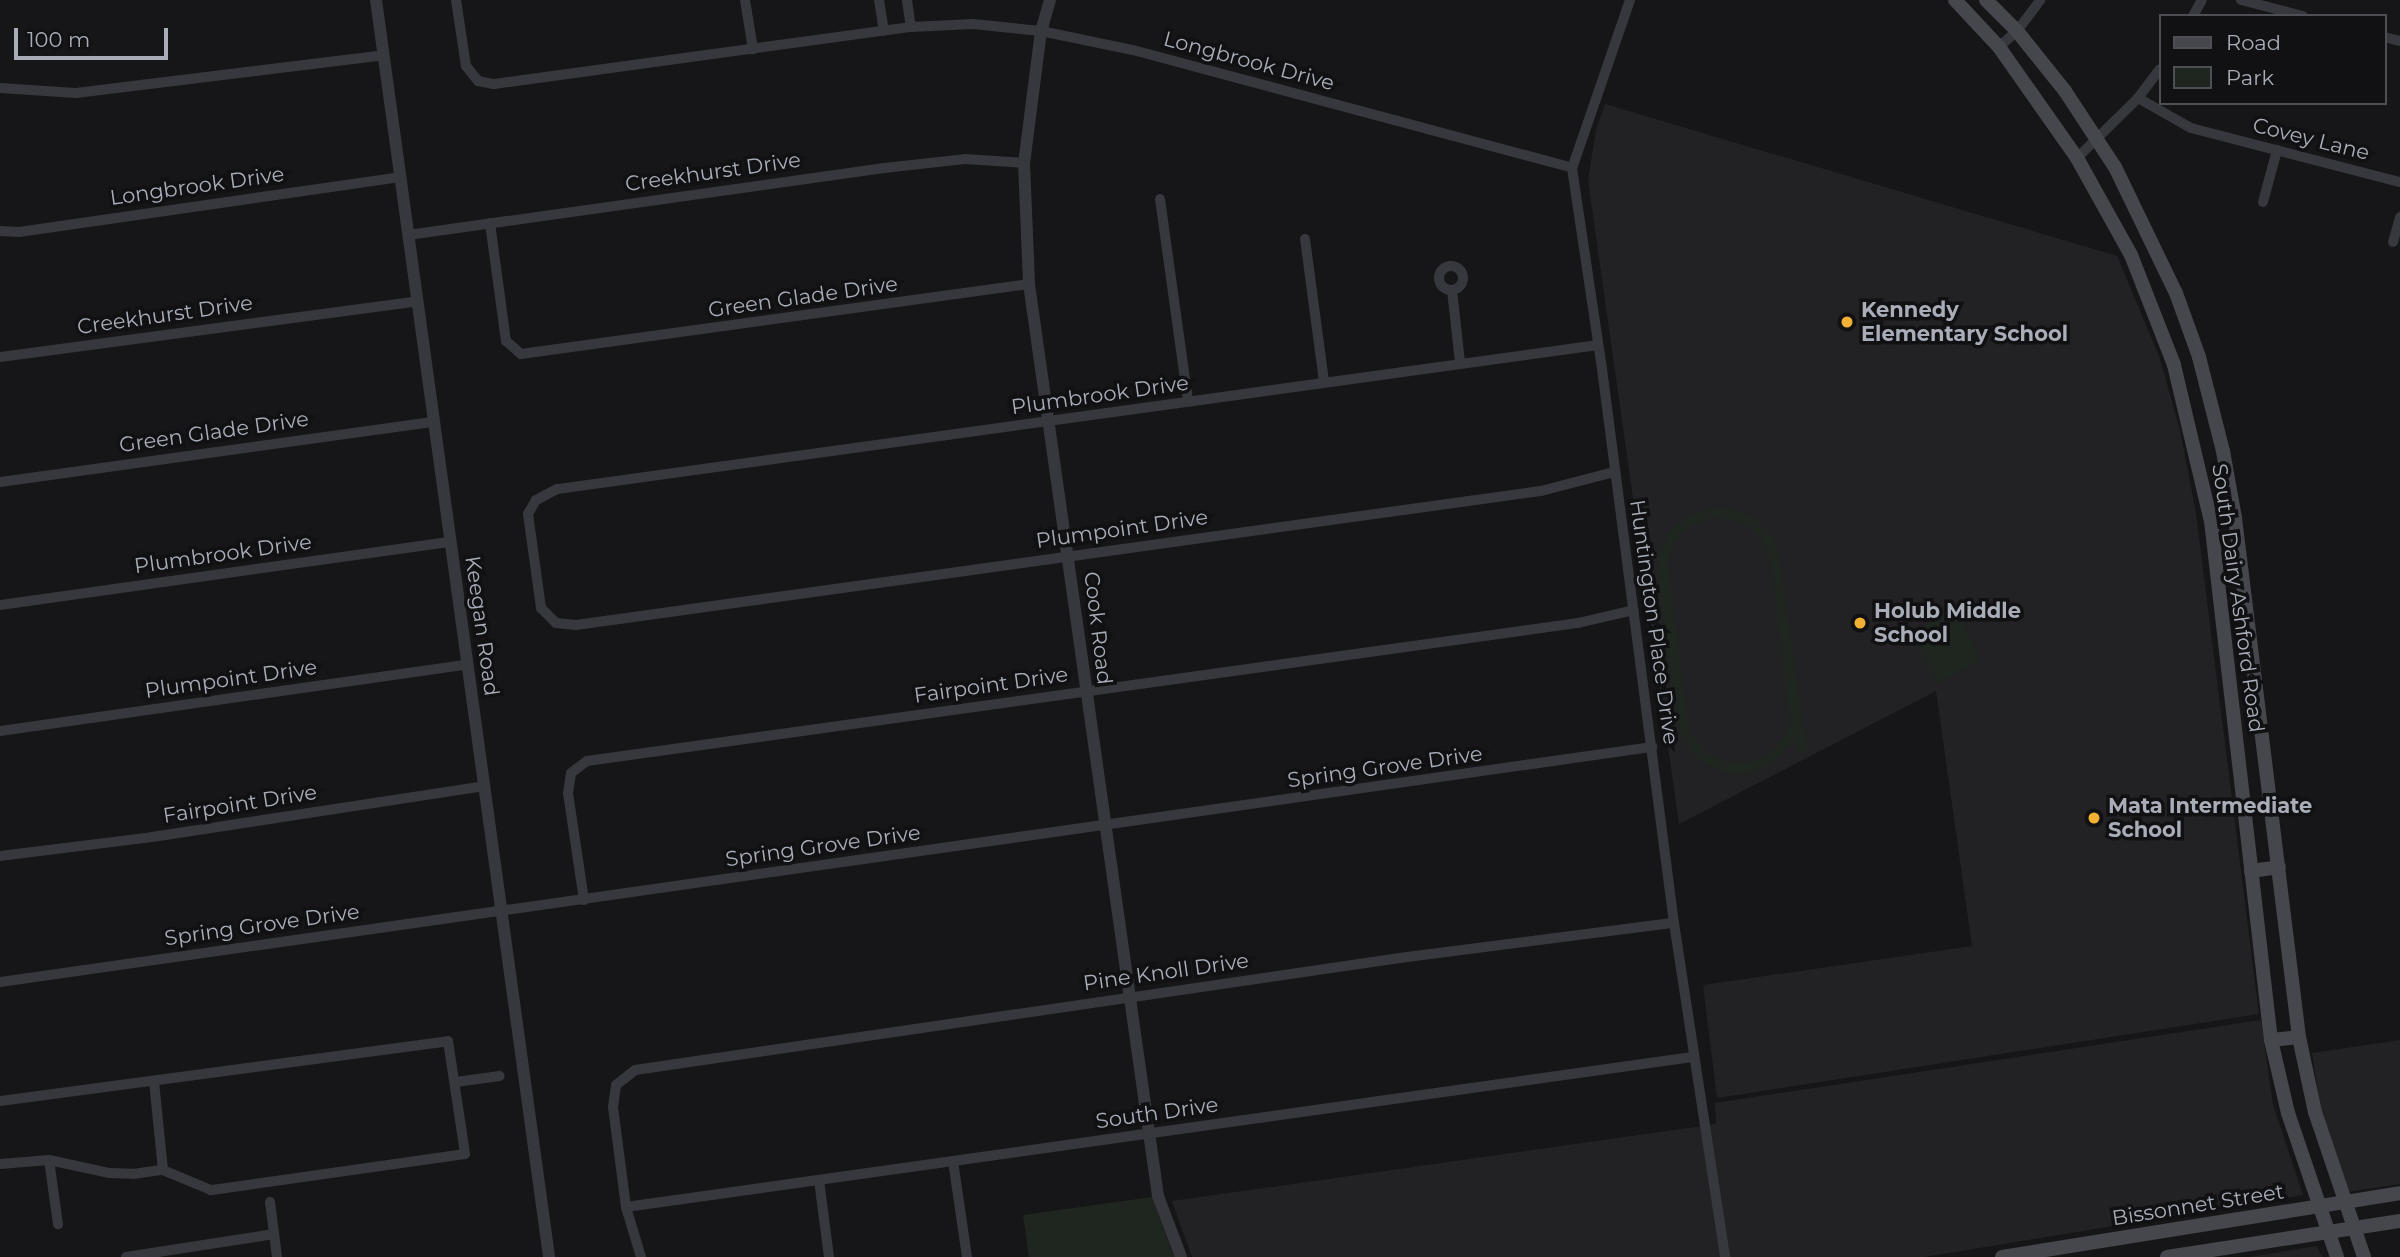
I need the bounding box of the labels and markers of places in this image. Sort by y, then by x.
place label: Kennedy Elementary School [1861,297,2068,347]
marker: Kennedy Elementary School [1839,314,1855,330]
place label: Holub Middle School [1874,598,2021,648]
marker: Holub Middle School [1852,615,1868,631]
place label: Mata Intermediate School [2108,793,2312,843]
marker: Mata Intermediate School [2086,810,2102,826]

